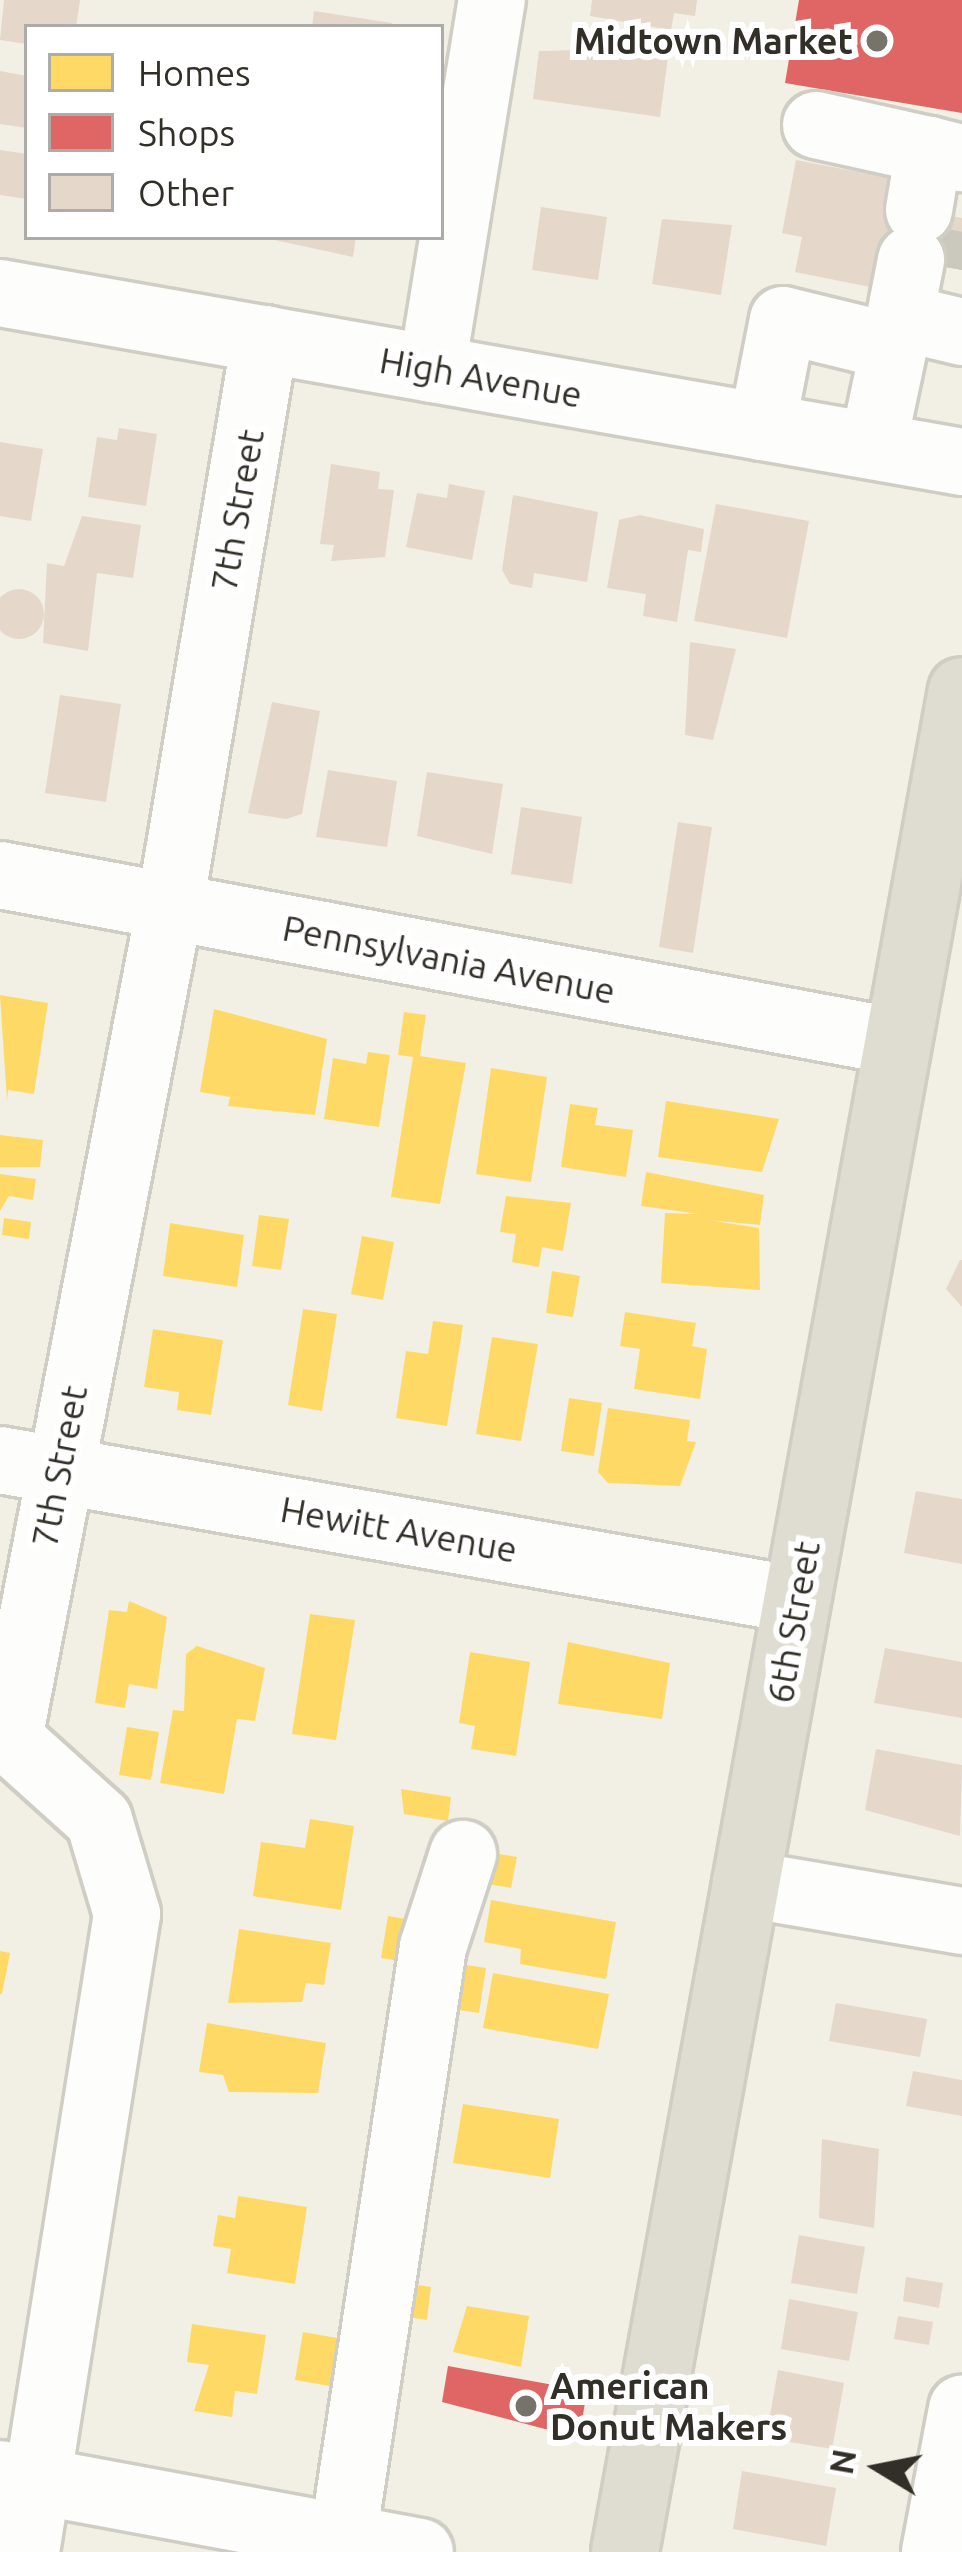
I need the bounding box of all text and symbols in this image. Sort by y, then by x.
place label: Midtown Market [574,19,853,63]
legend [24,24,444,240]
marker: Midtown Market [864,28,890,54]
text: Homes [138,52,251,93]
text: Shops [138,112,235,153]
text: Other [138,172,234,213]
street label: High Avenue [376,338,586,416]
street label: 7th Street [202,426,272,594]
street label: Pennsylvania Avenue [279,906,619,1012]
street label: 7th Street [22,1382,96,1550]
street label: Hewitt Avenue [277,1487,521,1571]
street label: 6th Street [758,1538,828,1706]
place label: American Donut Makers [550,2363,787,2448]
marker: American Donut Makers [513,2393,539,2419]
north arrow [818,2408,938,2528]
text: N [822,2446,862,2477]

